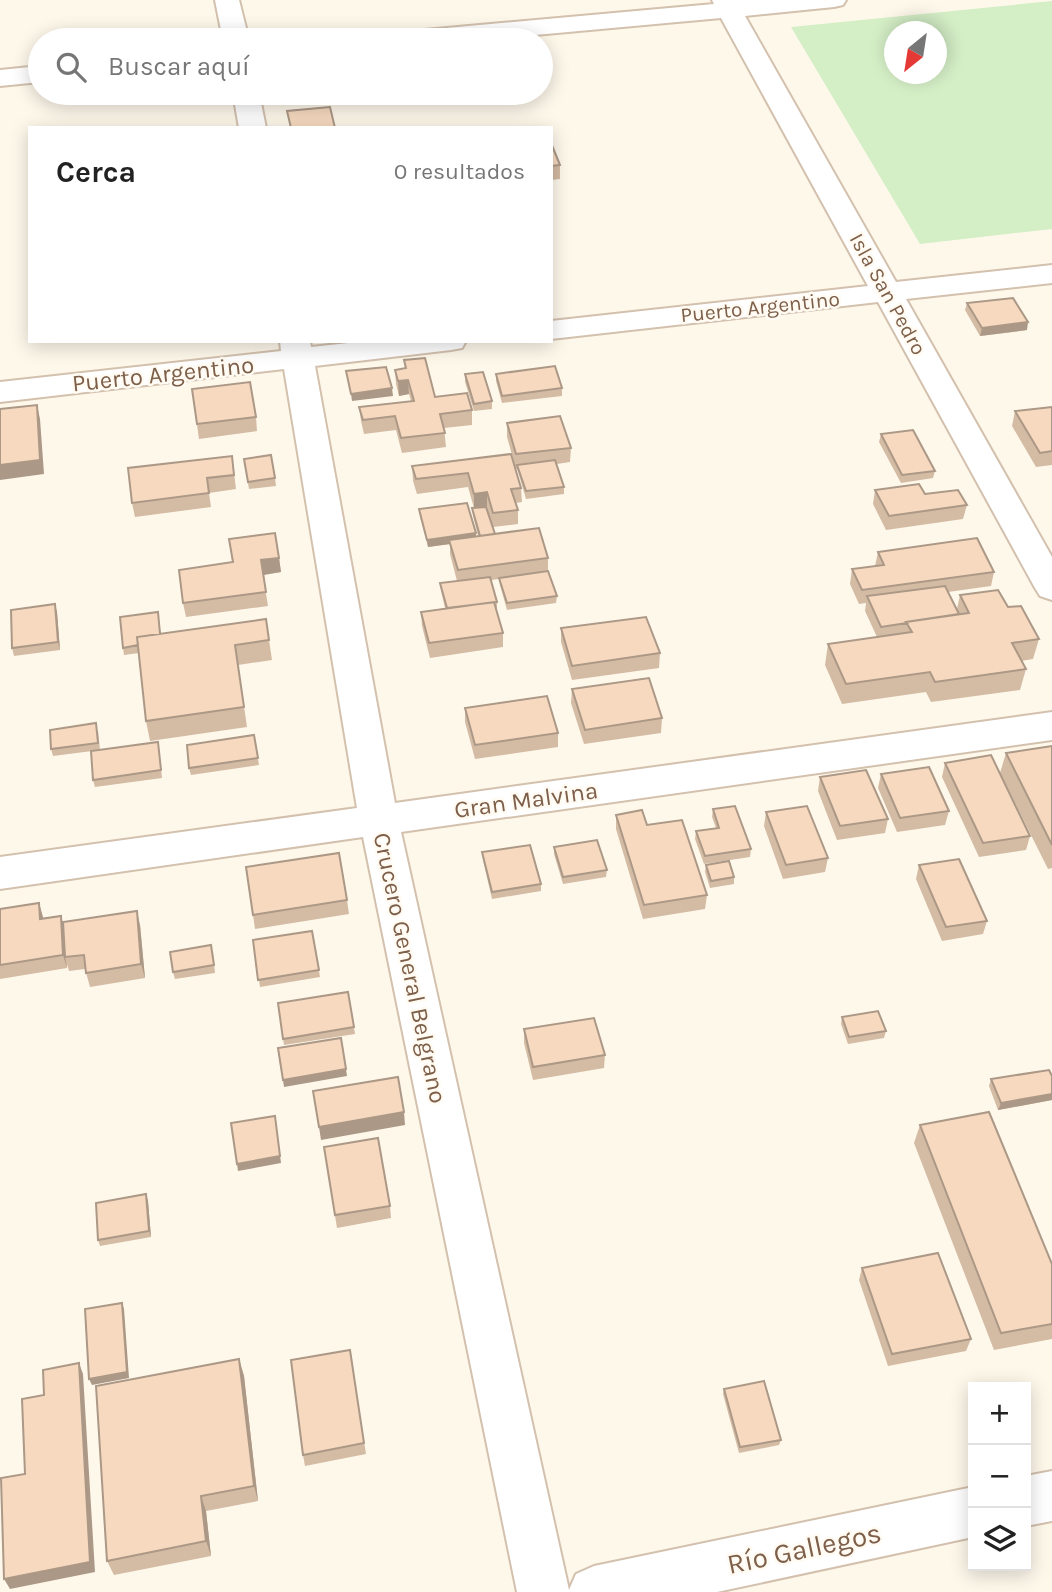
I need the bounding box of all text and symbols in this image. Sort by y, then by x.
north arrow [884,21,947,84]
search box [28,28,553,105]
icon: search [52,48,90,86]
text: Buscar aquí [108,51,250,82]
text: Cerca [56,154,136,190]
text: 0 resultados [394,158,525,185]
street label: Isla San Pedro [845,229,931,359]
street label: Puerto Argentino [679,287,841,327]
street label: Puerto Argentino [71,351,255,397]
street label: Gran Malvina [452,776,600,824]
street label: Crucero General Belgrano [368,830,452,1106]
map controls [968,1382,1031,1571]
button: + [968,1382,1031,1445]
button: − [968,1445,1031,1508]
button: layers [968,1508,1031,1571]
street label: Río Gallegos [724,1516,884,1581]

